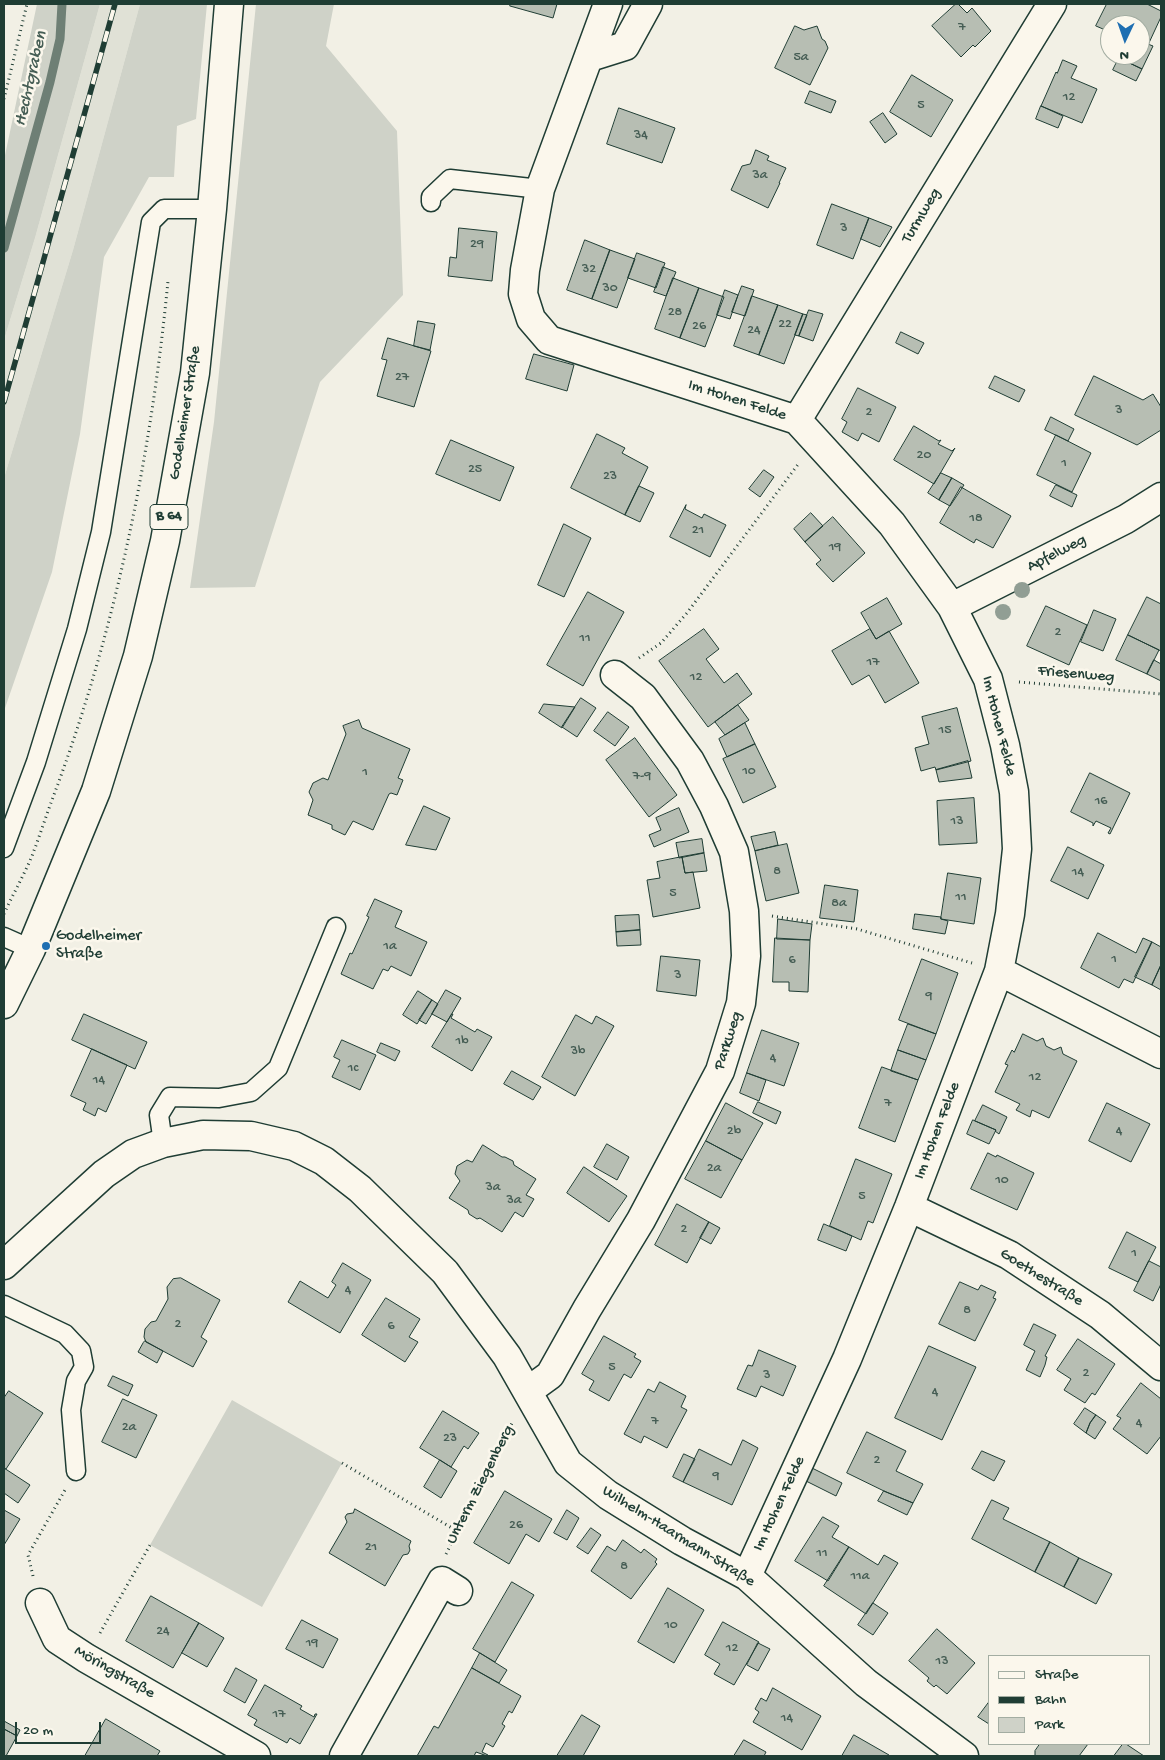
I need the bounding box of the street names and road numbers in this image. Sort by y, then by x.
street label: Turmweg [898,185,946,247]
street label: Godelheimer Straße [166,345,206,481]
street label: Im Hohen Felde [685,376,789,426]
road number: B 64 [150,504,188,530]
street label: Apfelweg [1024,531,1090,577]
street label: Friesenweg [1037,662,1115,688]
street label: Im Hohen Felde [976,674,1020,778]
street label: Parkweg [711,1009,747,1073]
street label: Im Hohen Felde [911,1080,965,1182]
street label: Goethestraße [996,1245,1086,1311]
street label: Unterm Ziegenberg [443,1422,519,1548]
street label: Im Hohen Felde [750,1454,810,1554]
street label: Wilhelm-Haarmann-Straße [598,1482,758,1592]
street label: Möringstraße [70,1642,158,1704]

